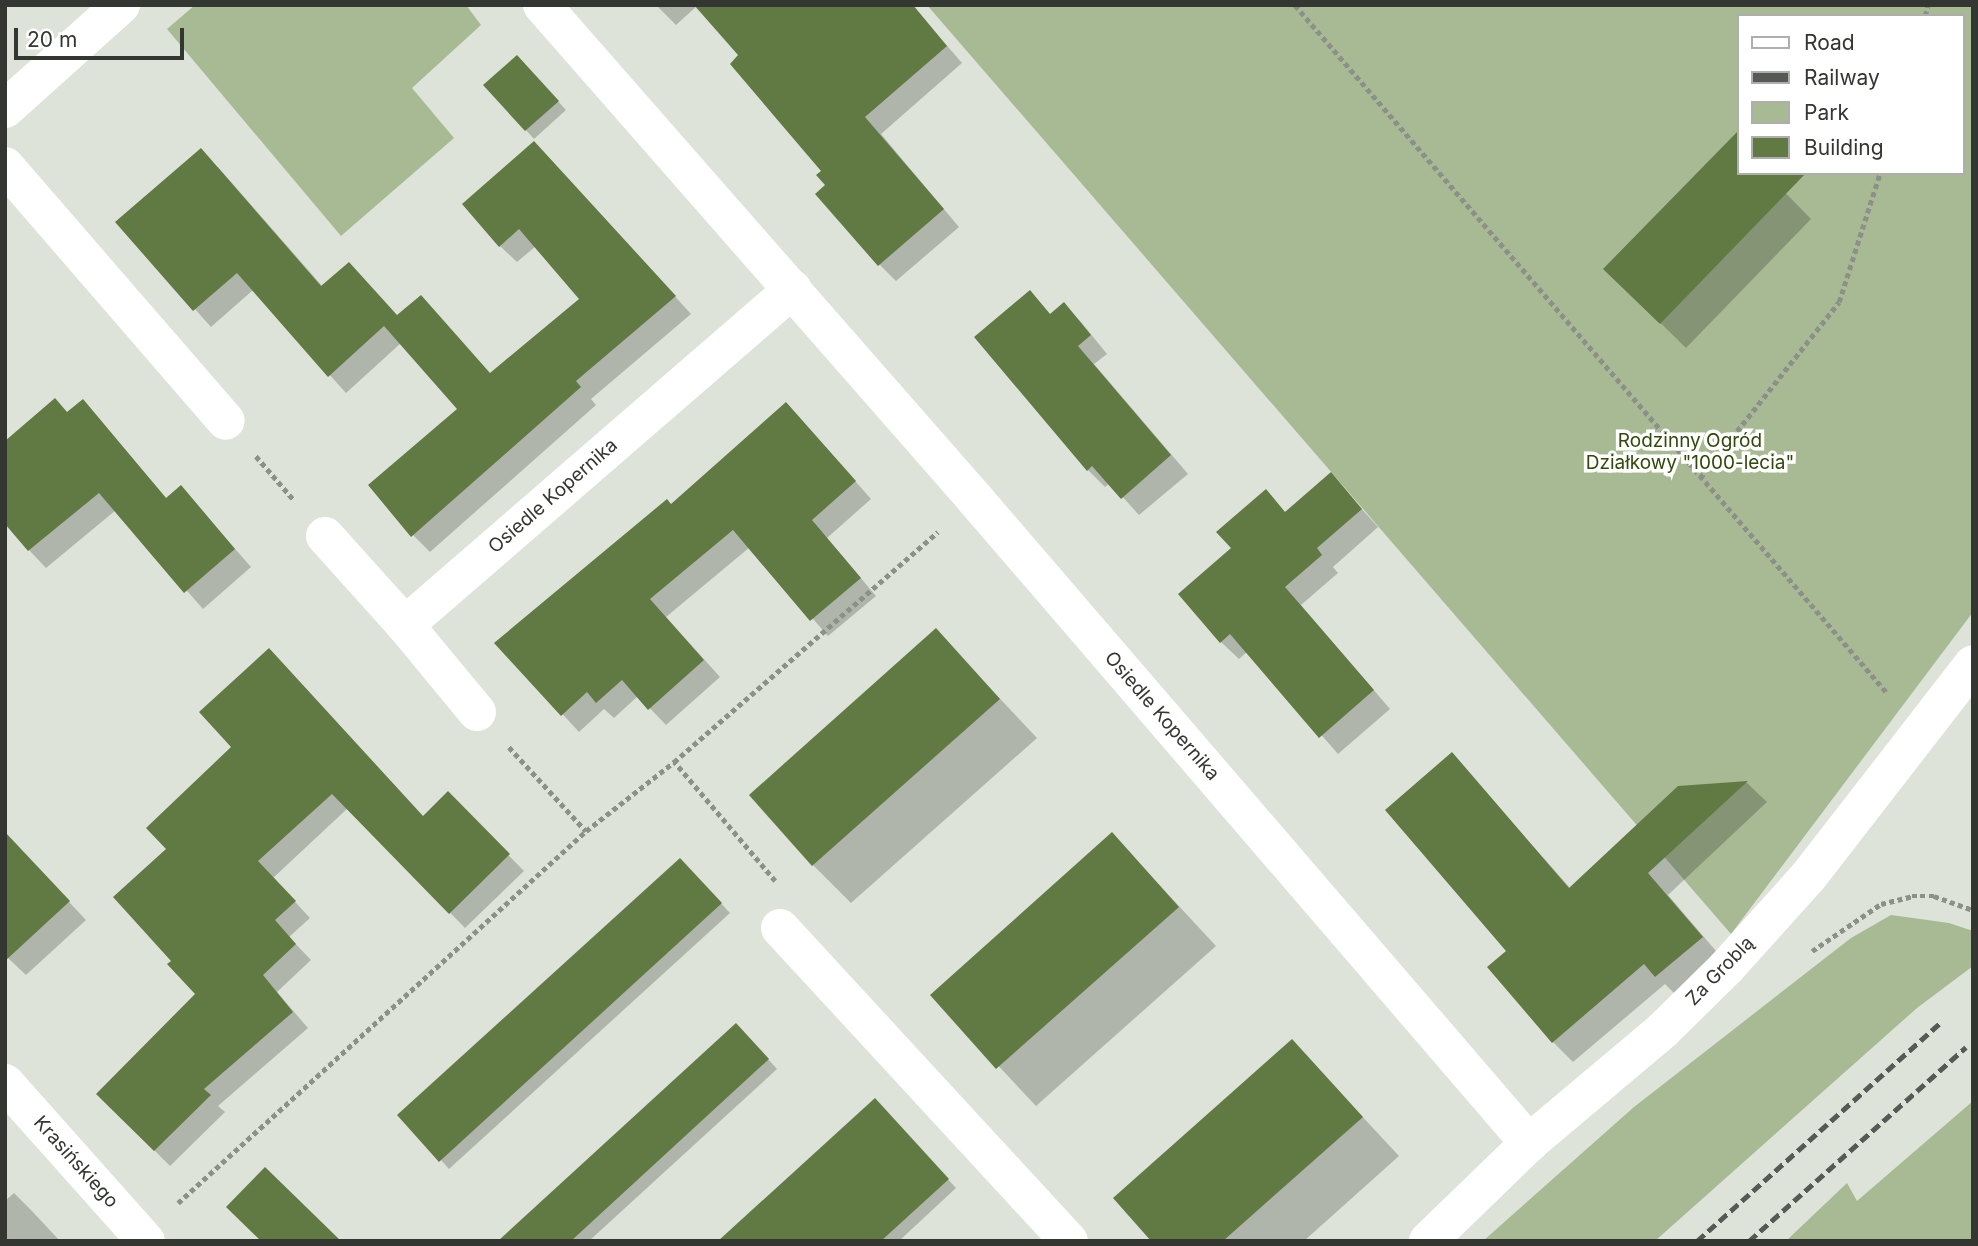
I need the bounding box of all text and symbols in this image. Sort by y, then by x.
scale bar [18,14,187,58]
legend [1736,14,1964,175]
text: 20 m [27,27,77,52]
text: Road [1804,30,1855,55]
text: Railway [1804,65,1880,90]
text: Park [1804,100,1849,125]
text: Building [1804,135,1884,160]
park label: Rodzinny Ogród Działkowy "1000-lecia" [1586,430,1794,474]
street label: Osiedle Kopernika [484,434,622,558]
street label: Osiedle Kopernika [1100,647,1224,785]
street label: Za Groblą [1681,932,1759,1010]
street label: Krasińskiego [29,1111,123,1213]

